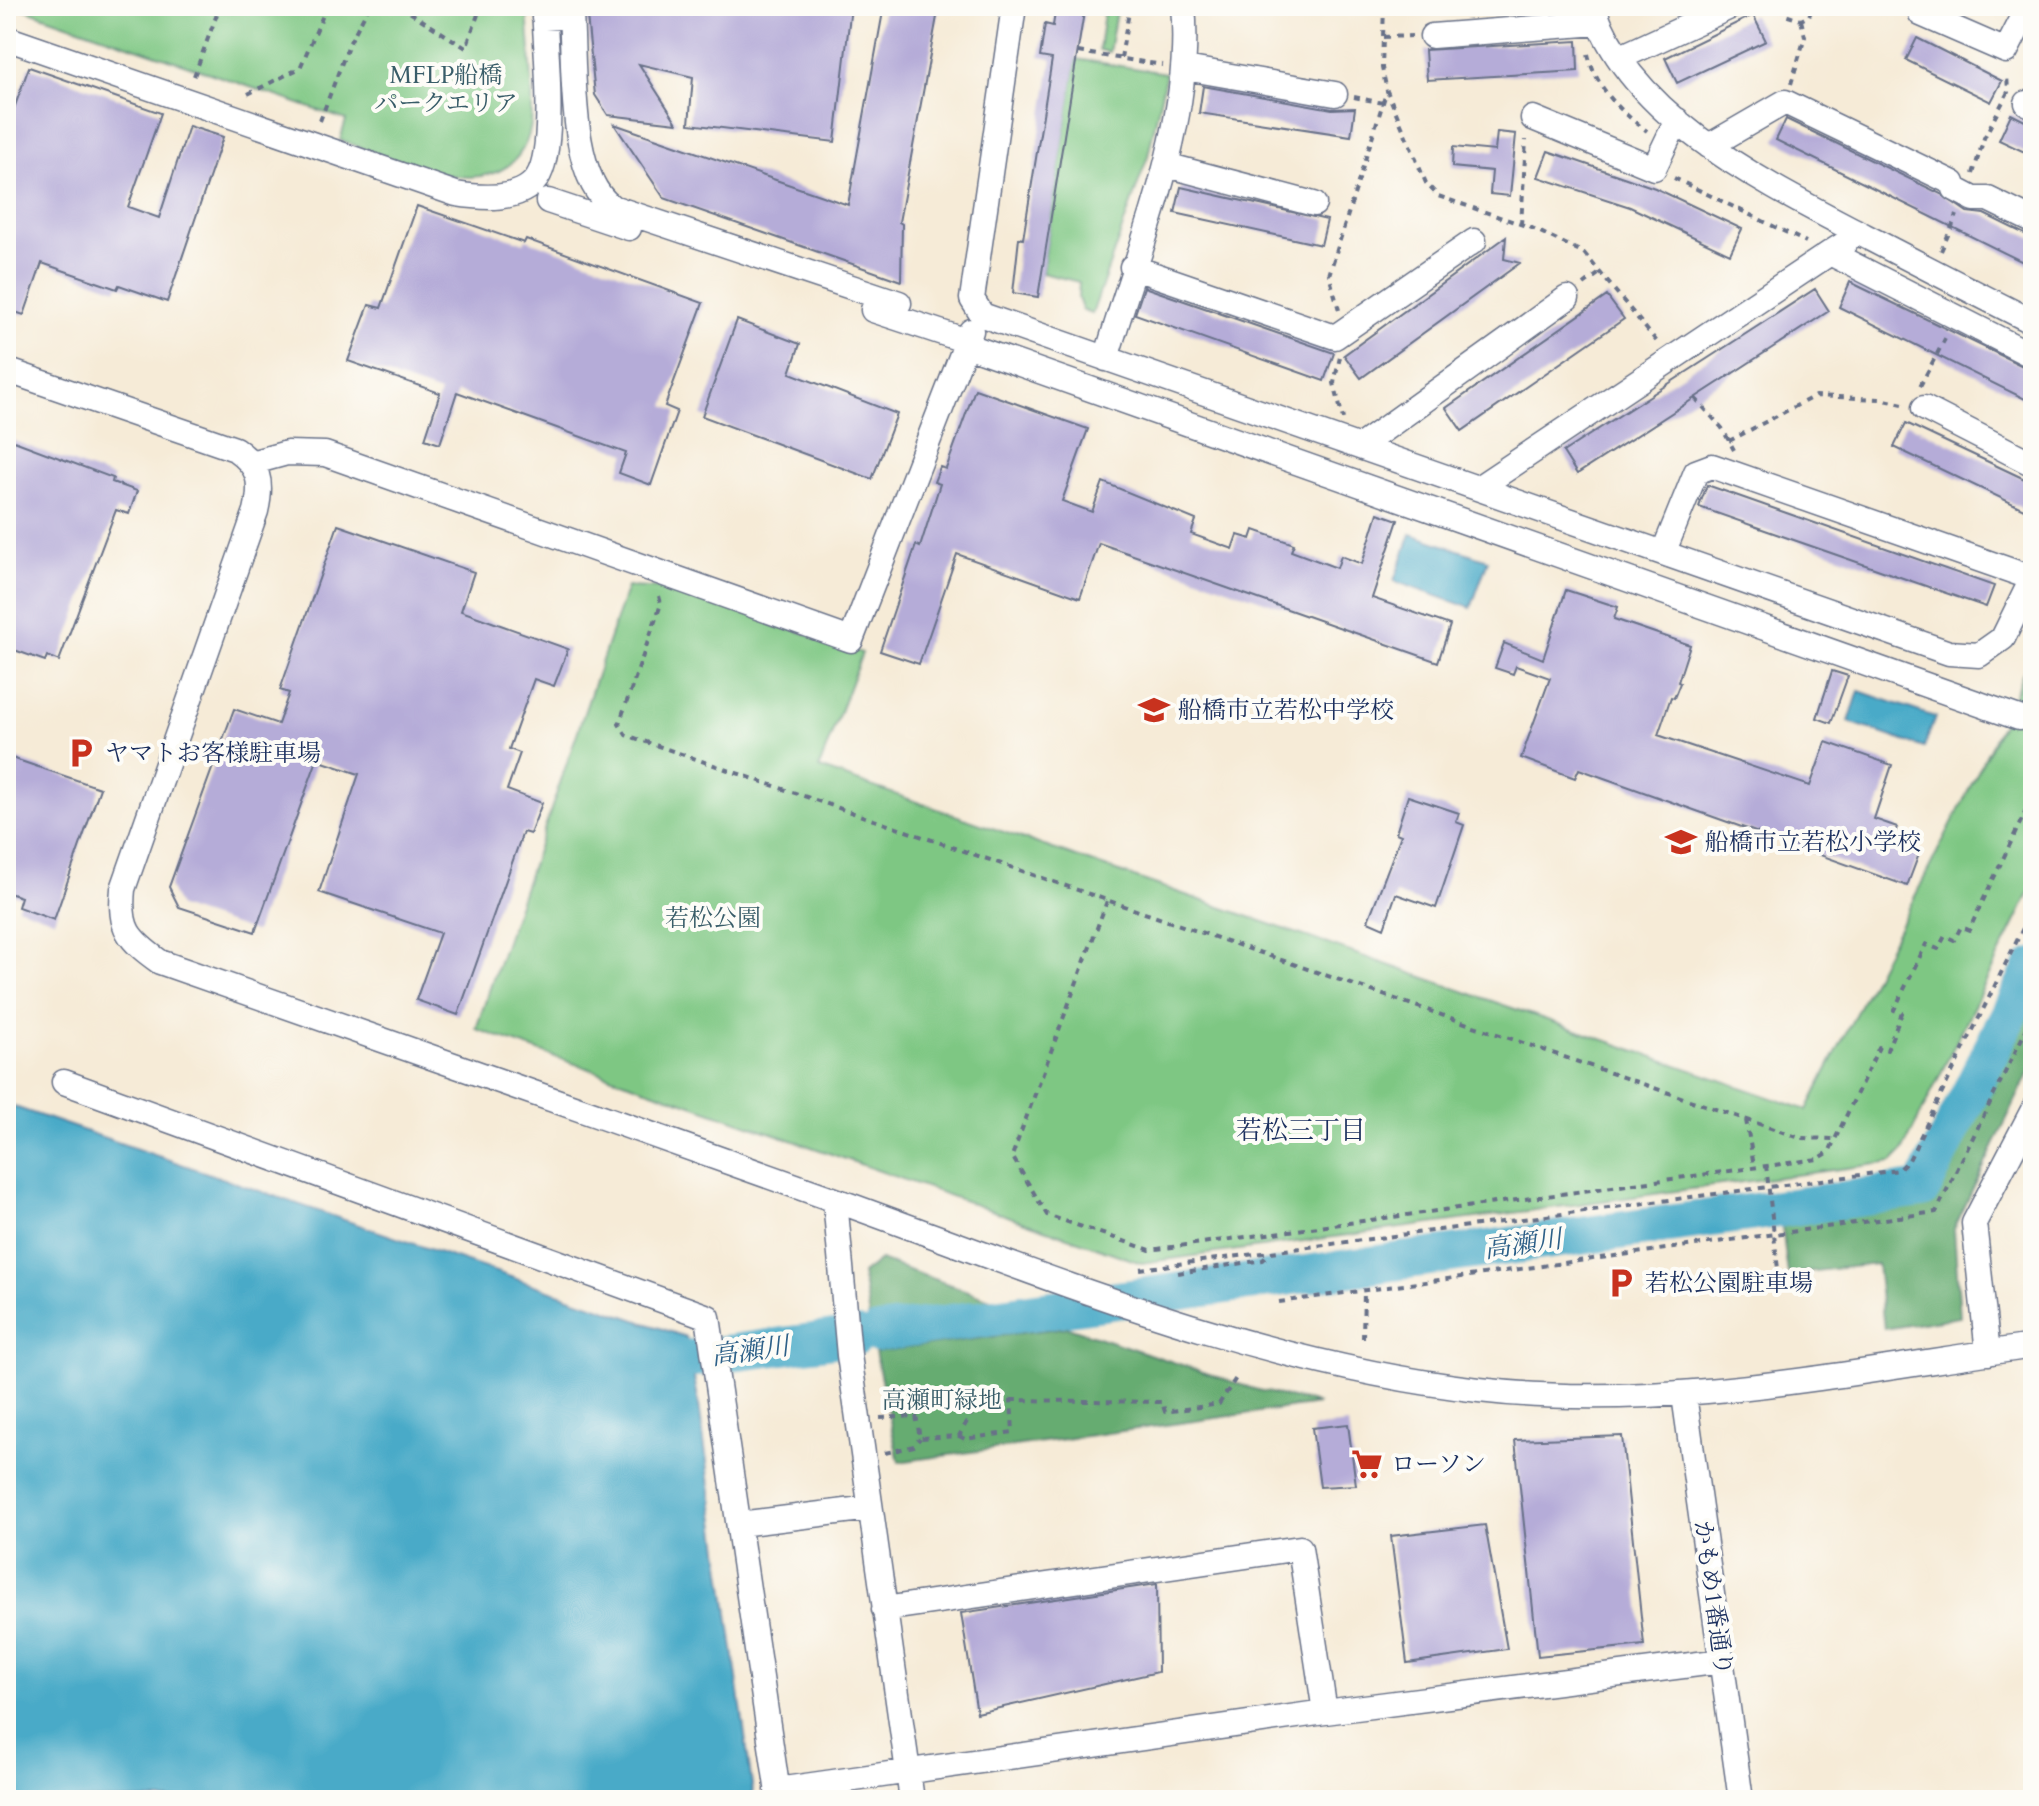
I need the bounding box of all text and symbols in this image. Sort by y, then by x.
park label: MFLP船橋 パークエリア [374,59,518,120]
school or university icon: 船橋市立若松中学校 [1137,693,1171,727]
place label: 船橋市立若松中学校 [1178,694,1394,727]
parking icon: ヤマトお客様駐車場 [64,736,98,770]
place label: ヤマトお客様駐車場 [105,737,321,770]
school or university icon: 船橋市立若松小学校 [1664,825,1698,859]
place label: 船橋市立若松小学校 [1705,826,1921,859]
park label: 若松公園 [665,902,761,935]
district label: 若松三丁目 [1236,1113,1366,1148]
water label: 高瀬川 [1482,1221,1567,1267]
parking icon: 若松公園駐車場 [1604,1266,1638,1300]
place label: 若松公園駐車場 [1645,1267,1813,1300]
water label: 高瀬川 [709,1328,794,1374]
park label: 高瀬町緑地 [882,1384,1002,1417]
supermarket icon: ローソン [1350,1447,1384,1481]
place label: ローソン [1391,1448,1486,1481]
street label: かもめ1番通り [1686,1518,1740,1678]

